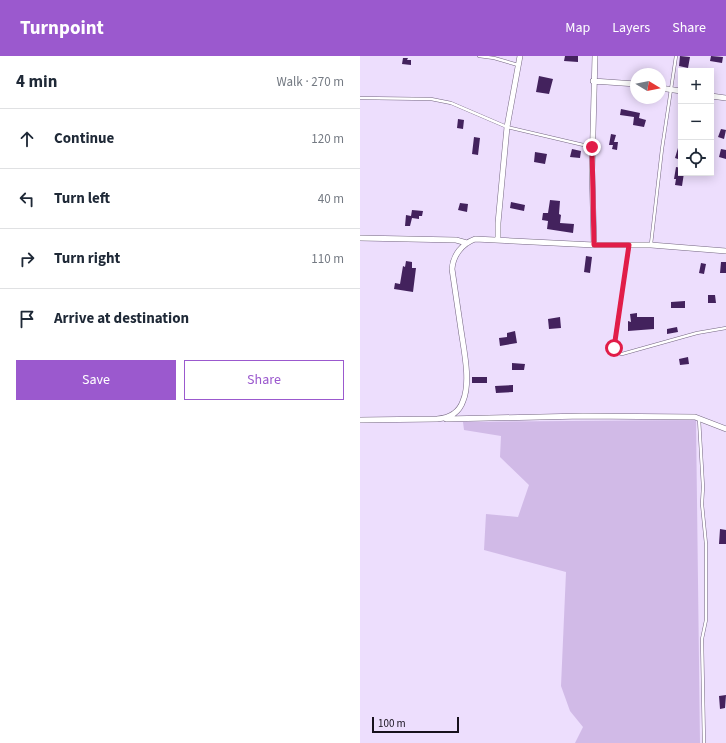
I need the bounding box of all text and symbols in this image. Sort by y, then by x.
text: Turnpoint [20,15,104,42]
text: Map [565,18,590,38]
text: Layers [612,18,650,38]
text: Share [672,18,706,38]
north arrow [630,68,666,104]
map controls [678,68,714,176]
button: + [678,68,714,104]
text: 4 min [16,70,57,94]
text: Walk · 270 m [276,73,344,91]
button: − [678,104,714,140]
icon: ahead [16,128,38,150]
text: Continue [54,128,114,149]
text: 120 m [311,130,344,148]
route end [583,138,601,156]
button: locate [678,140,714,176]
icon: left [16,188,38,210]
text: Turn left [54,188,110,209]
text: 40 m [318,190,344,208]
icon: right [16,248,38,270]
text: Turn right [54,248,120,269]
text: 110 m [311,250,344,268]
icon: arrive [16,308,38,330]
text: Arrive at destination [54,308,189,329]
route start [605,339,623,357]
button: Save [16,360,176,400]
button: Share [184,360,344,400]
scale bar [372,715,459,734]
text: 100 m [378,716,406,731]

